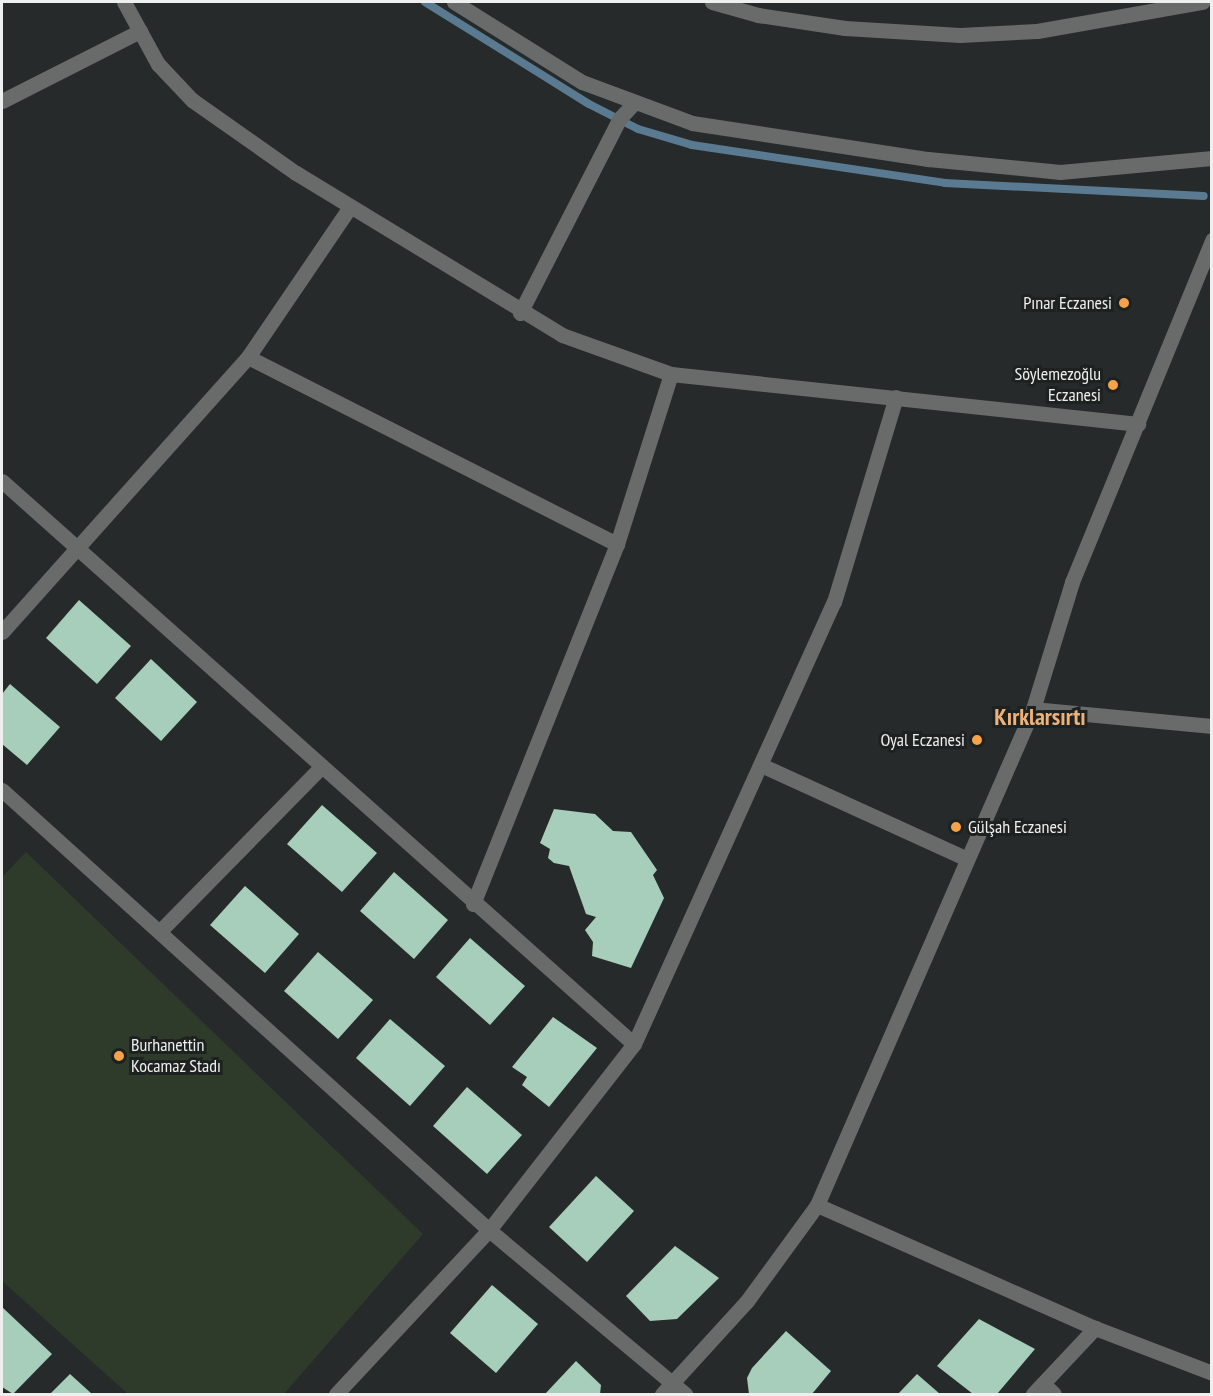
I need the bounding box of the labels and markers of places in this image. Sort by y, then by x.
place label: Pınar Eczanesi [1023,292,1112,314]
marker: Pınar Eczanesi [1117,296,1131,310]
place label: Söylemezoğlu Eczanesi [1014,364,1101,406]
marker: Söylemezoğlu Eczanesi [1106,378,1120,392]
place label: Oyal Eczanesi [880,729,965,751]
marker: Oyal Eczanesi [970,733,984,747]
place label: Gülşah Eczanesi [968,816,1067,838]
marker: Gülşah Eczanesi [949,820,963,834]
place label: Burhanettin Kocamaz Stadı [131,1035,221,1078]
marker: Burhanettin Kocamaz Stadı [112,1049,126,1063]

